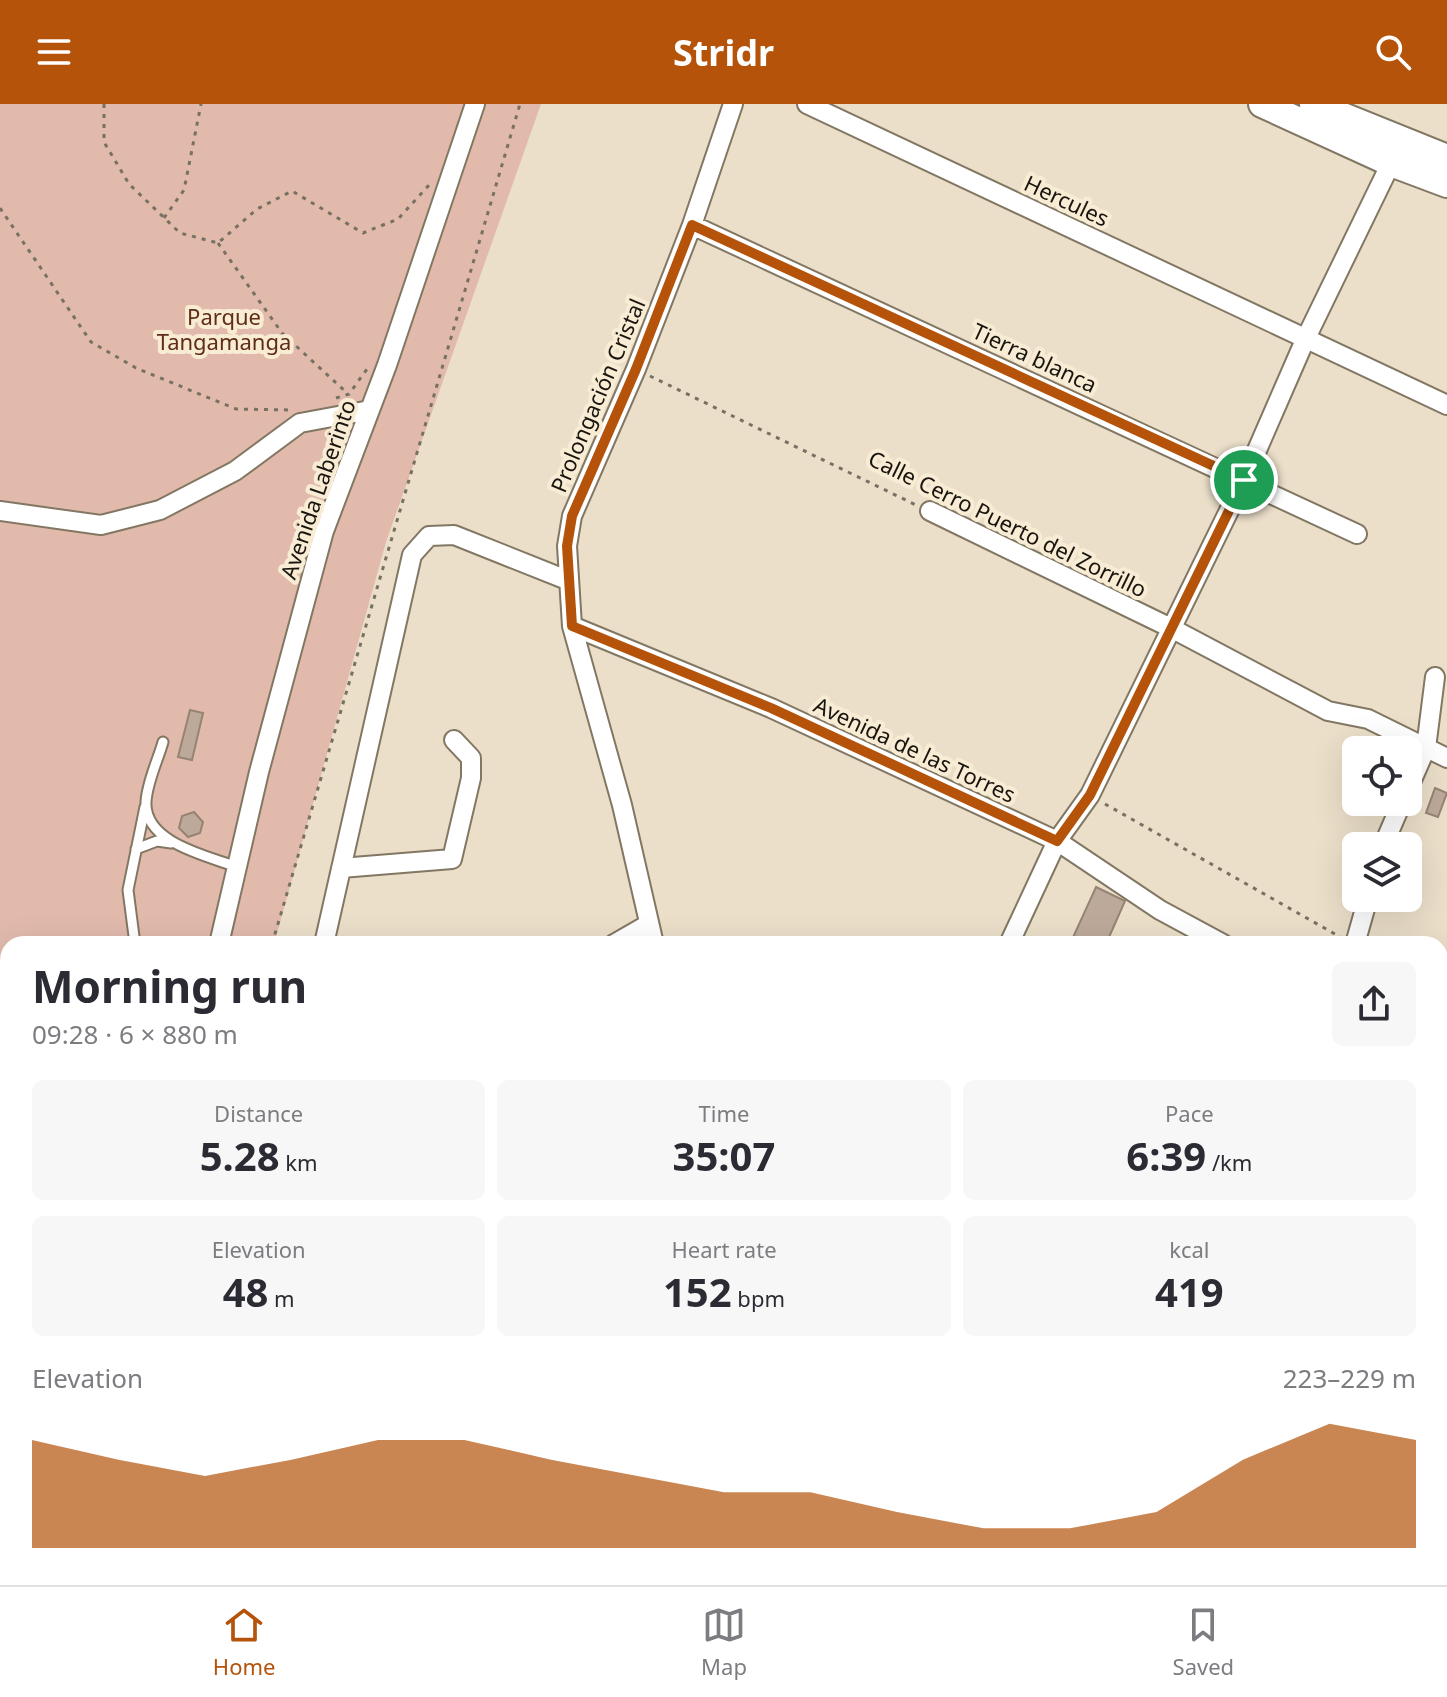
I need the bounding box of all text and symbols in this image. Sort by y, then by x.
text: Stridr [673,28,774,77]
icon: menu [32,30,76,74]
icon: search [1371,30,1415,74]
street label: Hercules [1020,167,1114,233]
street label: Prolongación Cristal [543,294,651,496]
park label: Parque Tangamanga [157,301,291,356]
street label: Tierra blanca [968,315,1102,399]
street label: Avenida Laberinto [272,395,362,583]
street label: Calle Cerro Puerto del Zorrillo [864,442,1152,604]
pin [1210,446,1278,514]
icon: arrive [1222,458,1266,502]
street label: Avenida de las Torres [809,689,1021,809]
map controls [1342,736,1422,912]
button: locate [1342,736,1422,816]
button: layers [1342,832,1422,912]
text: Morning run [32,956,307,1016]
button: share [1332,962,1416,1046]
text: 09:28 · 6 × 880 m [32,1016,238,1052]
text: Distance [214,1098,303,1128]
text: Time [699,1098,749,1128]
text: Pace [1165,1098,1214,1128]
text: 5.28 [200,1128,280,1183]
text: 35:07 [673,1128,775,1183]
text: 6:39 [1126,1128,1206,1183]
text: km [280,1147,318,1177]
text: /km [1206,1147,1252,1177]
text: Elevation [212,1234,306,1264]
text: Heart rate [671,1234,777,1264]
text: kcal [1169,1234,1209,1264]
text: 48 [223,1264,268,1319]
text: 152 [663,1264,732,1319]
text: 419 [1155,1264,1224,1319]
text: m [268,1283,295,1313]
text: bpm [732,1283,785,1313]
text: Elevation [32,1360,143,1396]
text: 223–229 m [1283,1360,1416,1396]
tab: Home [213,1603,275,1681]
tab: Map [701,1603,747,1681]
tab: Saved [1173,1603,1234,1681]

